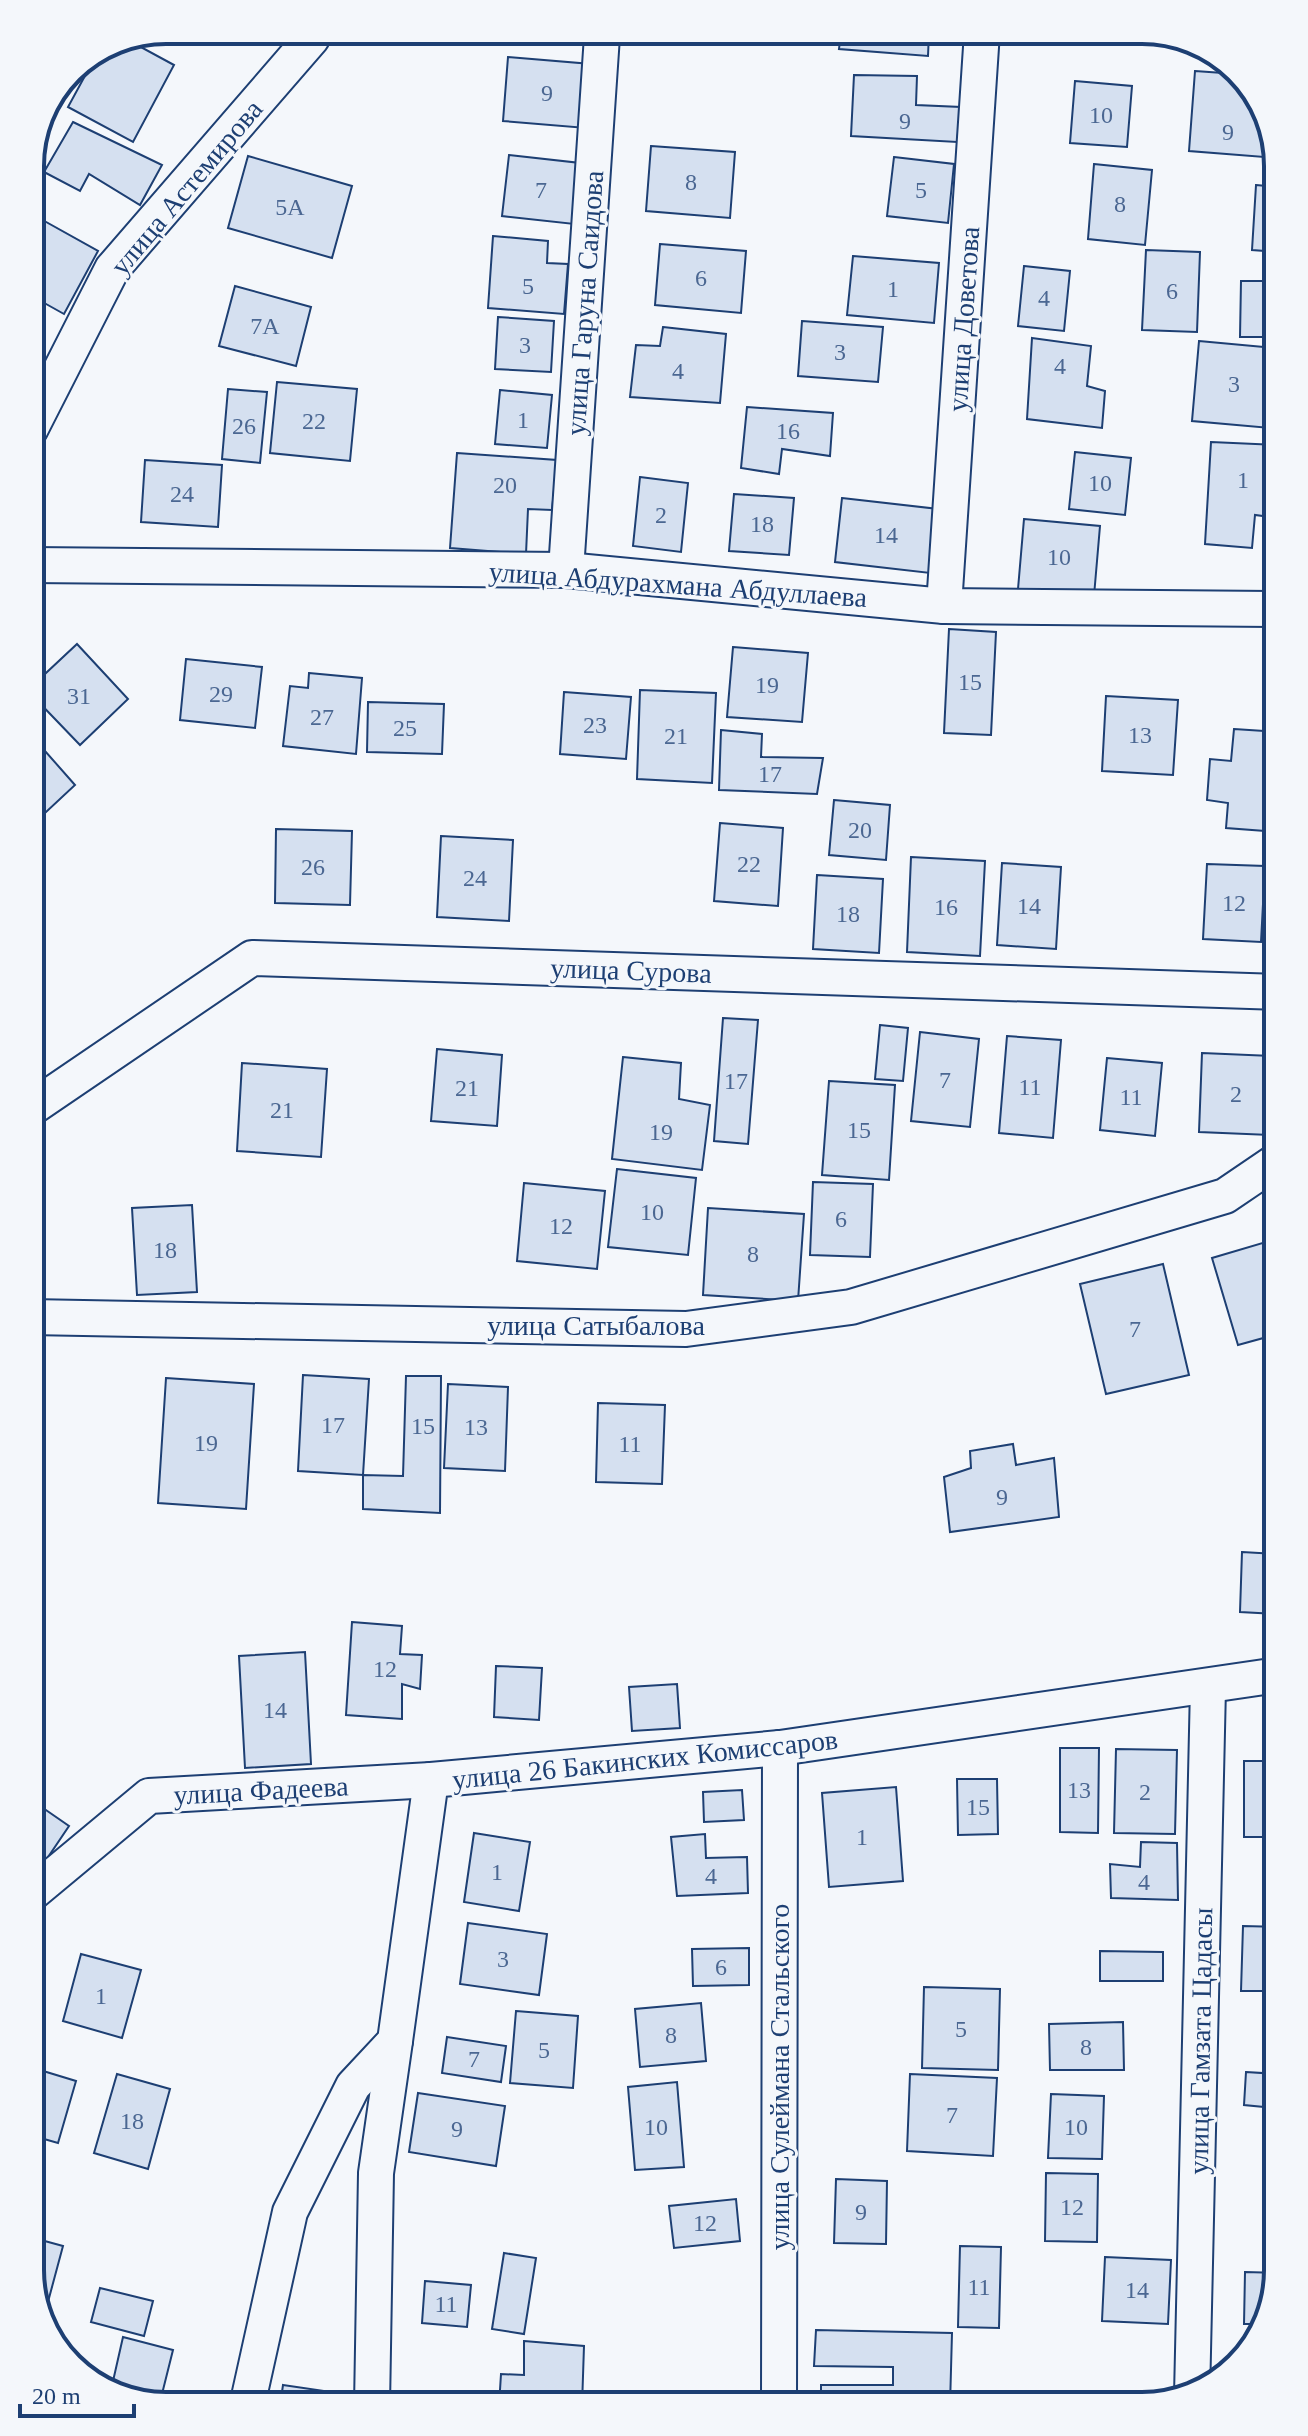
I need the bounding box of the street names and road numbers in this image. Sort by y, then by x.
street label: улица Астемирова [104,93,269,281]
street label: улица Гаруна Саидова [560,169,609,437]
street label: улица Доветова [942,225,985,413]
street label: улица Абдурахмана Абдуллаева [488,556,869,613]
street label: улица Сурова [550,952,713,989]
street label: улица Сатыбалова [487,1310,705,1341]
street label: улица 26 Бакинских Комиссаров [451,1724,839,1795]
street label: улица Фадеева [173,1770,350,1811]
street label: улица Сулеймана Стальского [764,1904,795,2250]
street label: улица Гамзата Цадасы [1183,1907,1218,2175]

